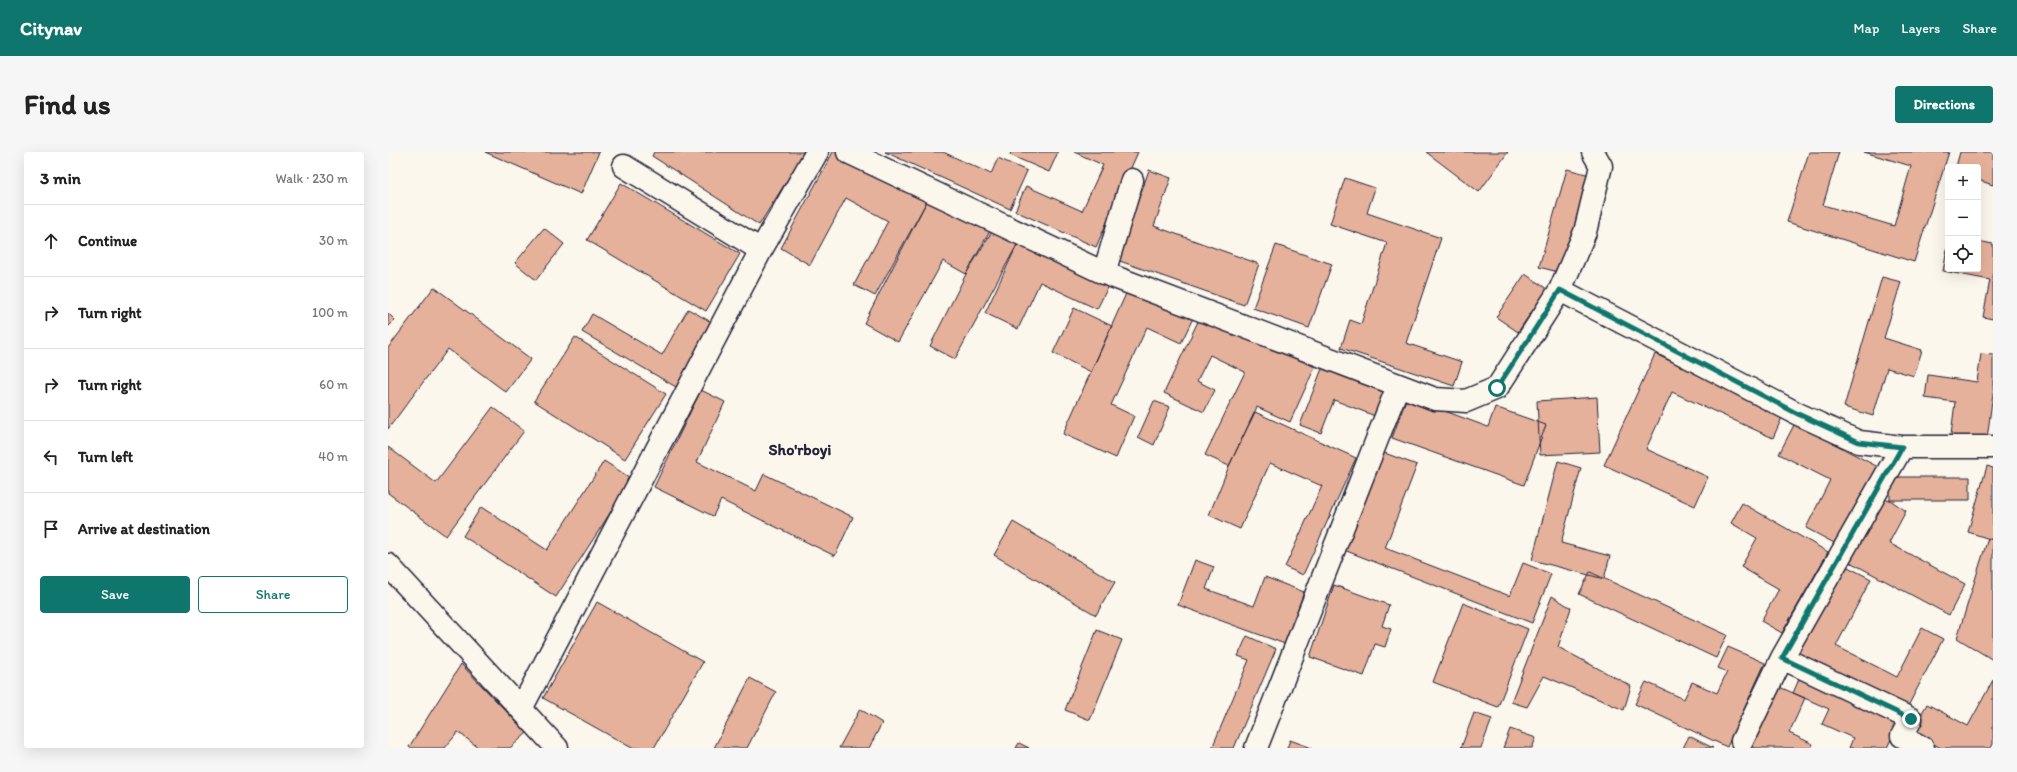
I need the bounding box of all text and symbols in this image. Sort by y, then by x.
text: Citynav [20,17,82,40]
text: Map [1854,20,1879,37]
text: Layers [1901,20,1940,37]
text: Share [1962,20,1997,37]
button: Directions [1895,86,1993,123]
text: Find us [24,87,111,121]
map controls [1945,164,1981,272]
button: + [1945,164,1981,200]
text: 3 min [40,168,81,188]
text: Walk · 230 m [276,171,348,186]
button: − [1945,200,1981,236]
icon: ahead [40,230,62,252]
text: Continue [78,232,137,250]
text: 30 m [319,233,348,248]
button: locate [1945,236,1981,272]
icon: right [40,302,62,324]
text: Turn right [78,304,142,322]
text: 100 m [312,305,348,320]
icon: right [40,374,62,396]
text: Turn right [78,376,142,394]
text: 60 m [319,377,348,392]
route start [1488,379,1506,397]
district label: Sho'rboyi [769,440,831,460]
icon: left [40,446,62,468]
text: Turn left [78,448,133,466]
text: 40 m [318,449,348,464]
icon: arrive [40,518,62,540]
text: Arrive at destination [78,520,210,538]
button: Save [40,576,190,613]
button: Share [198,576,348,613]
route end [1902,710,1920,728]

